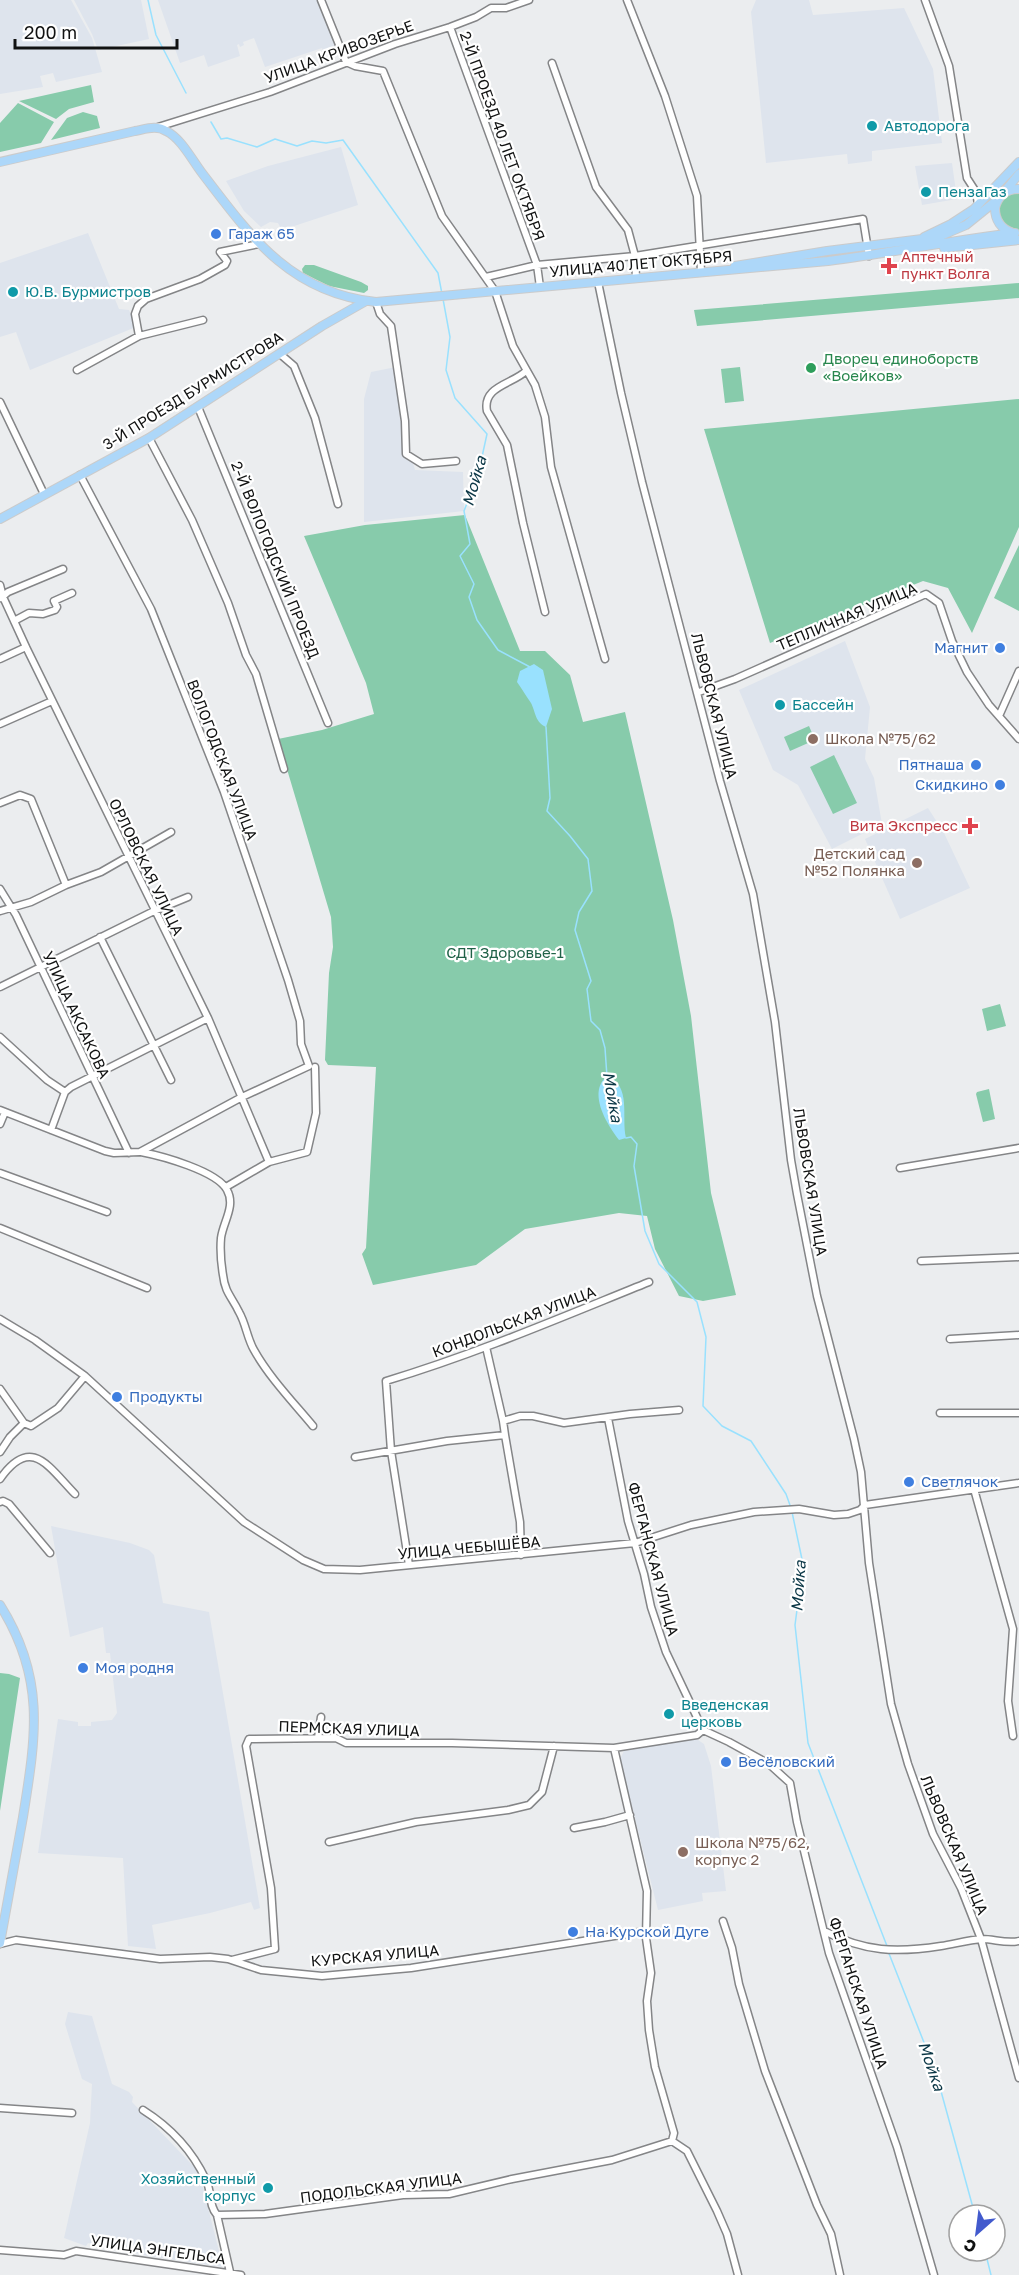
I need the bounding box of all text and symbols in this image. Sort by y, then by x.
scale bar [15,12,177,50]
street label: УЛИЦА КРИВОЗЕРЬЕ [262,16,416,86]
text: 200 m [24,21,77,43]
street label: 2-Й ПРОЕЗД 40 ЛЕТ ОКТЯБРЯ [457,29,549,243]
place label: Автодорога [884,116,970,134]
marker: Автодорога [865,119,879,133]
place label: ПензаГаз [938,182,1007,200]
marker: ПензаГаз [919,185,933,199]
place label: Гараж 65 [228,224,295,242]
marker: Гараж 65 [209,227,223,241]
street label: УЛИЦА 40 ЛЕТ ОКТЯБРЯ [549,246,733,280]
place label: Аптечный пункт Волга [901,247,990,282]
marker: Аптечный пункт Волга [882,259,896,273]
place label: Ю.В. Бурмистров [25,282,151,300]
marker: Ю.В. Бурмистров [6,285,20,299]
street label: 3-Й ПРОЕЗД БУРМИСТРОВА [99,327,286,453]
place label: Дворец единоборств «Воейков» [823,349,978,384]
marker: Дворец единоборств «Воейков» [804,361,818,375]
water label: Мойка [457,453,491,508]
street label: 2-Й ВОЛОГОДСКИЙ ПРОЕЗД [228,458,324,661]
street label: ТЕПЛИЧНАЯ УЛИЦА [774,578,919,654]
street label: ЛЬВОВСКАЯ УЛИЦА [688,631,742,781]
place label: Магнит [934,638,989,656]
marker: Магнит [993,641,1007,655]
street label: ВОЛОГОДСКАЯ УЛИЦА [184,677,262,843]
place label: Бассейн [792,695,854,713]
marker: Бассейн [773,698,787,712]
place label: Школа №75/62 [825,729,936,747]
marker: Школа №75/62 [806,732,820,746]
place label: Пятнаша [899,755,964,773]
marker: Пятнаша [969,758,983,772]
place label: Скидкино [915,775,988,793]
marker: Скидкино [993,778,1007,792]
street label: ОРЛОВСКАЯ УЛИЦА [106,795,188,938]
place label: Вита Экспресс [850,816,958,834]
marker: Вита Экспресс [963,819,977,833]
place label: Детский сад №52 Полянка [804,844,905,879]
marker: Детский сад №52 Полянка [910,856,924,870]
park label: СДТ Здоровье-1 [446,943,564,961]
street label: УЛИЦА АКСАКОВА [40,948,114,1081]
water label: Мойка [599,1070,627,1125]
street label: ЛЬВОВСКАЯ УЛИЦА [790,1106,832,1257]
street label: КОНДОЛЬСКАЯ УЛИЦА [429,1282,598,1361]
place label: Продукты [129,1387,203,1405]
marker: Продукты [110,1390,124,1404]
place label: Светлячок [921,1472,999,1490]
marker: Светлячок [902,1475,916,1489]
street label: ФЕРГАНСКАЯ УЛИЦА [625,1480,683,1638]
street label: УЛИЦА ЧЕБЫШЁВА [397,1532,541,1562]
water label: Мойка [786,1559,810,1612]
place label: Моя родня [95,1658,174,1676]
marker: Моя родня [76,1661,90,1675]
place label: Введенская церковь [681,1695,769,1730]
marker: Введенская церковь [662,1707,676,1721]
street label: ПЕРМСКАЯ УЛИЦА [278,1717,420,1739]
place label: Весёловский [738,1752,835,1770]
marker: Весёловский [719,1755,733,1769]
street label: ЛЬВОВСКАЯ УЛИЦА [917,1772,992,1917]
place label: Школа №75/62, корпус 2 [695,1833,810,1868]
marker: Школа №75/62, корпус 2 [676,1845,690,1859]
street label: ФЕРГАНСКАЯ УЛИЦА [826,1915,892,2071]
place label: На Курской Дуге [585,1922,709,1940]
marker: На Курской Дуге [566,1925,580,1939]
street label: КУРСКАЯ УЛИЦА [310,1940,440,1970]
water label: Мойка [914,2039,950,2094]
street label: ПОДОЛЬСКАЯ УЛИЦА [299,2168,463,2206]
place label: Хозяйственный корпус [141,2169,256,2204]
marker: Хозяйственный корпус [261,2181,275,2195]
north arrow [947,2203,1007,2263]
street label: УЛИЦА ЭНГЕЛЬСА [89,2231,227,2267]
text: С [960,2235,980,2258]

